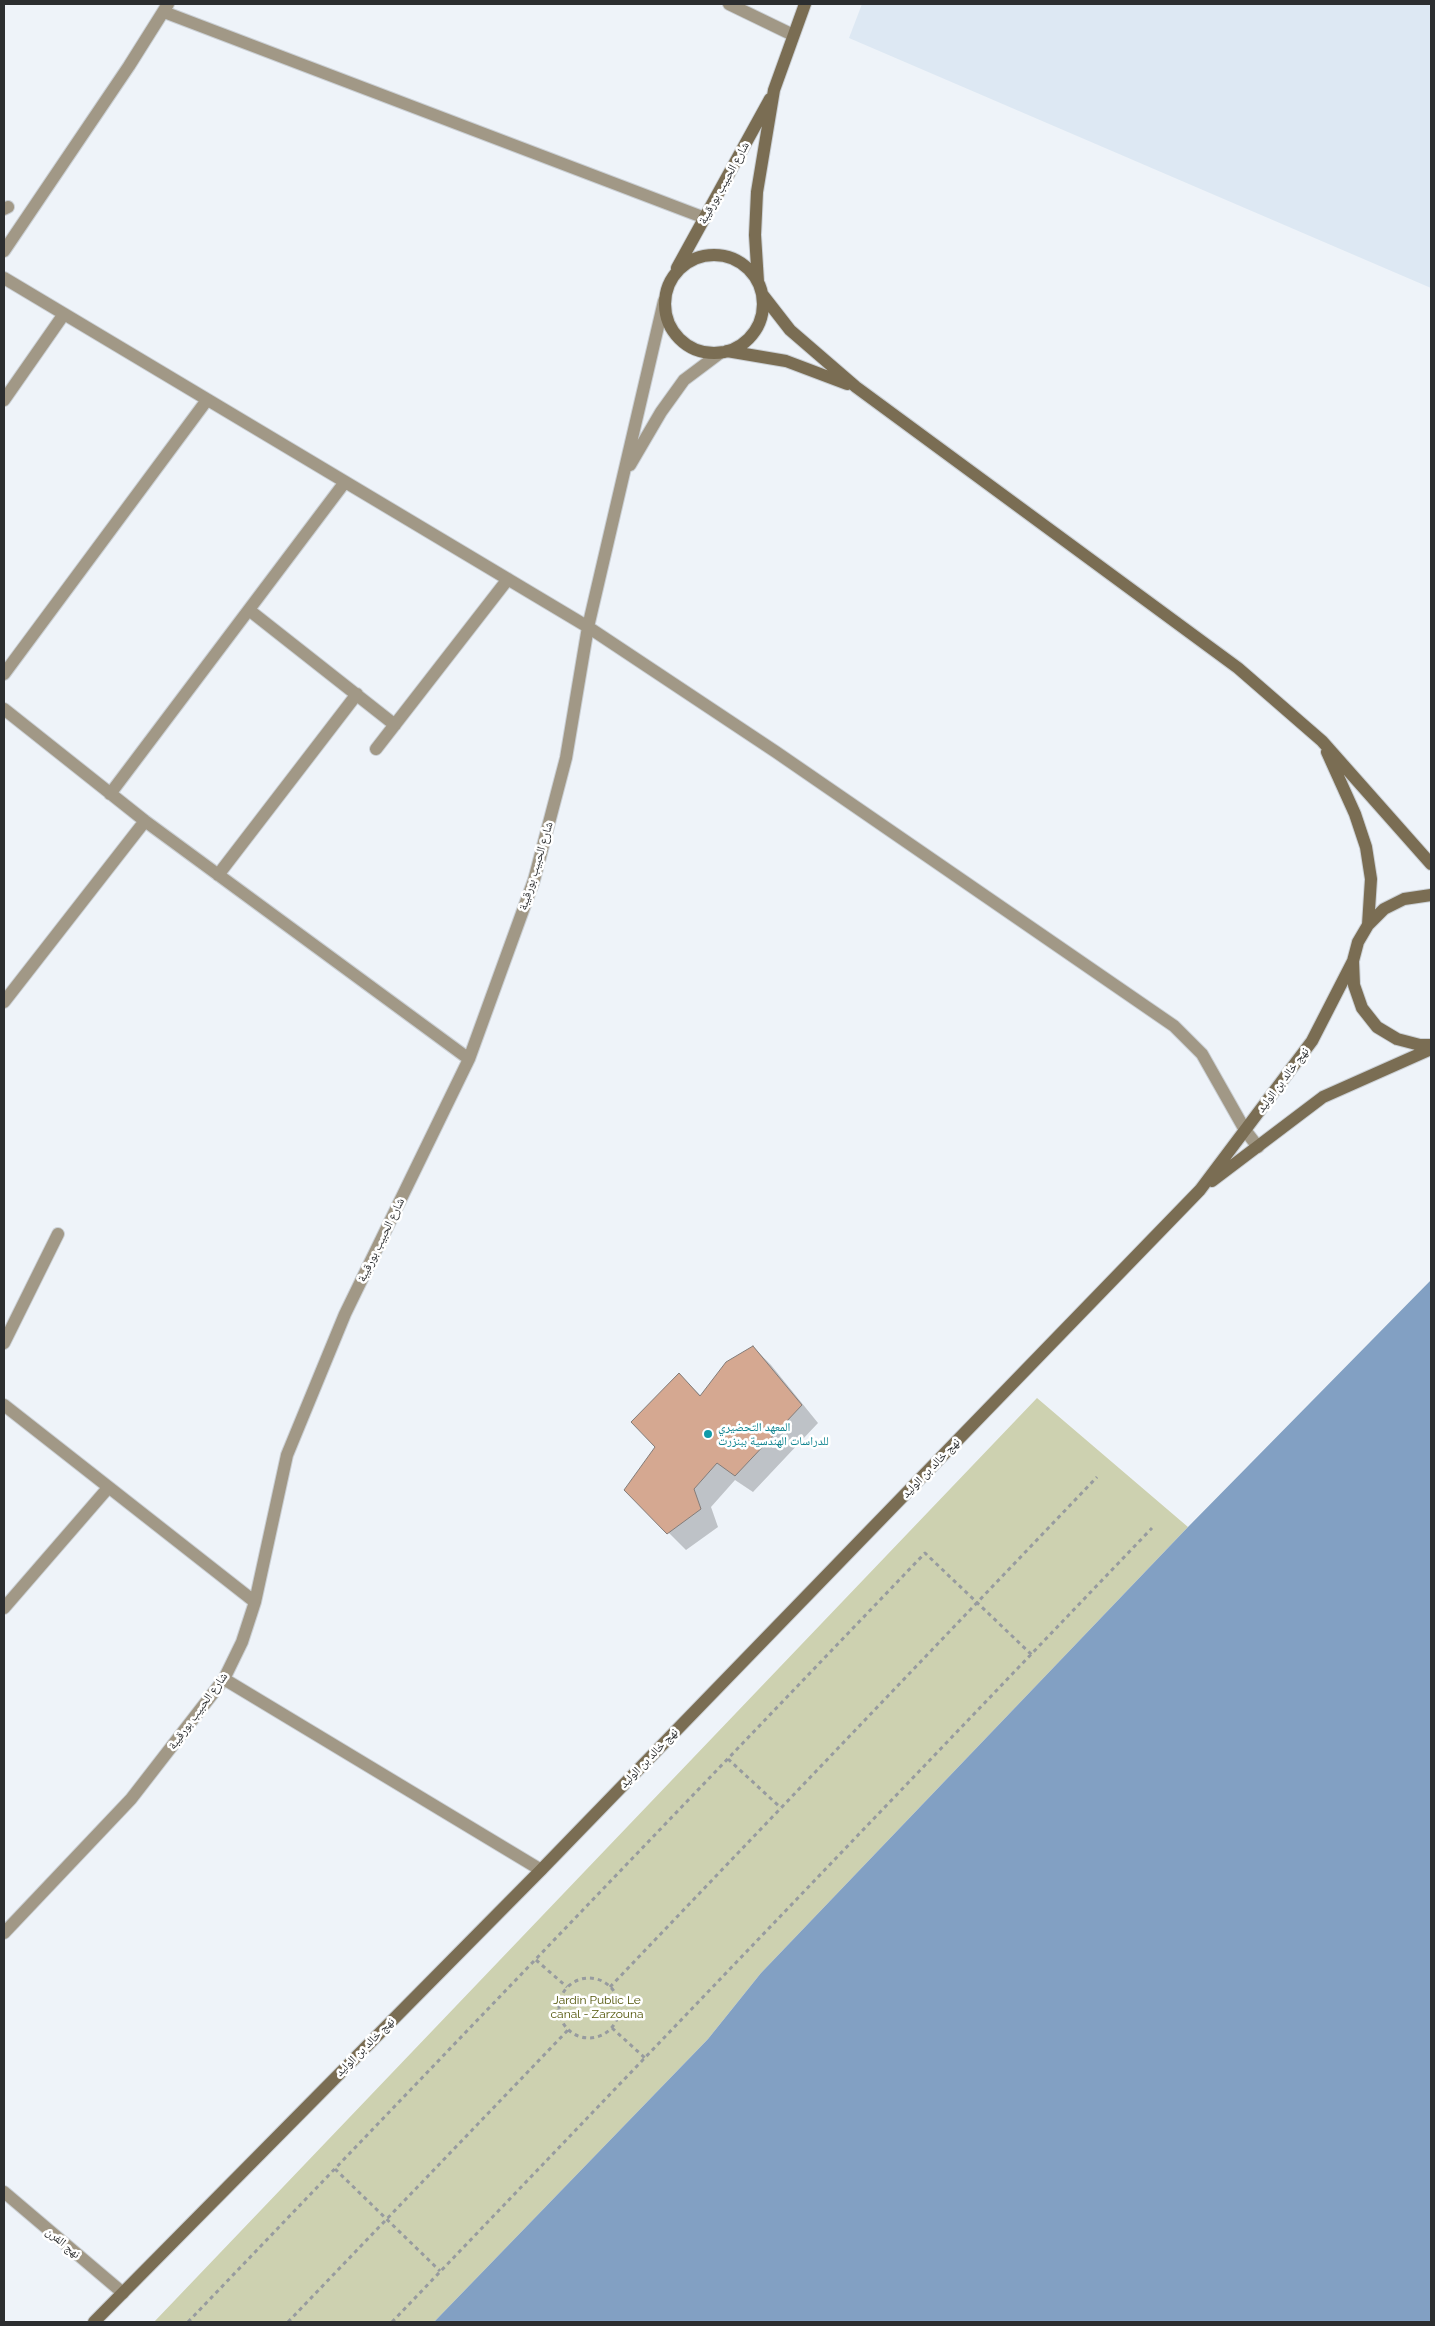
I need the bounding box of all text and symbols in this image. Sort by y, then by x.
street label: شارع الحبيب بورقيبة [695,139,753,227]
street label: شارع الحبيب بورقيبة [516,820,556,912]
street label: نهج خالد بن الوليد [1254,1045,1312,1115]
street label: شارع الحبيب بورقيبة [354,1196,408,1284]
place label: المعهد التحضيري للدراسات الهندسية ببنزرت [718,1420,829,1448]
marker: المعهد التحضيري للدراسات الهندسية ببنزرت [702,1428,714,1440]
street label: نهج خالد بن الوليد [899,1435,963,1501]
street label: شارع الحبيب بورقيبة [165,1670,231,1752]
street label: نهج خالد بن الوليد [617,1725,681,1791]
park label: Jardin Public Le canal - Zarzouna [551,1993,643,2021]
street label: نهج خالد بن الوليد [332,2014,398,2080]
street label: نهج الفرن [43,2224,83,2262]

